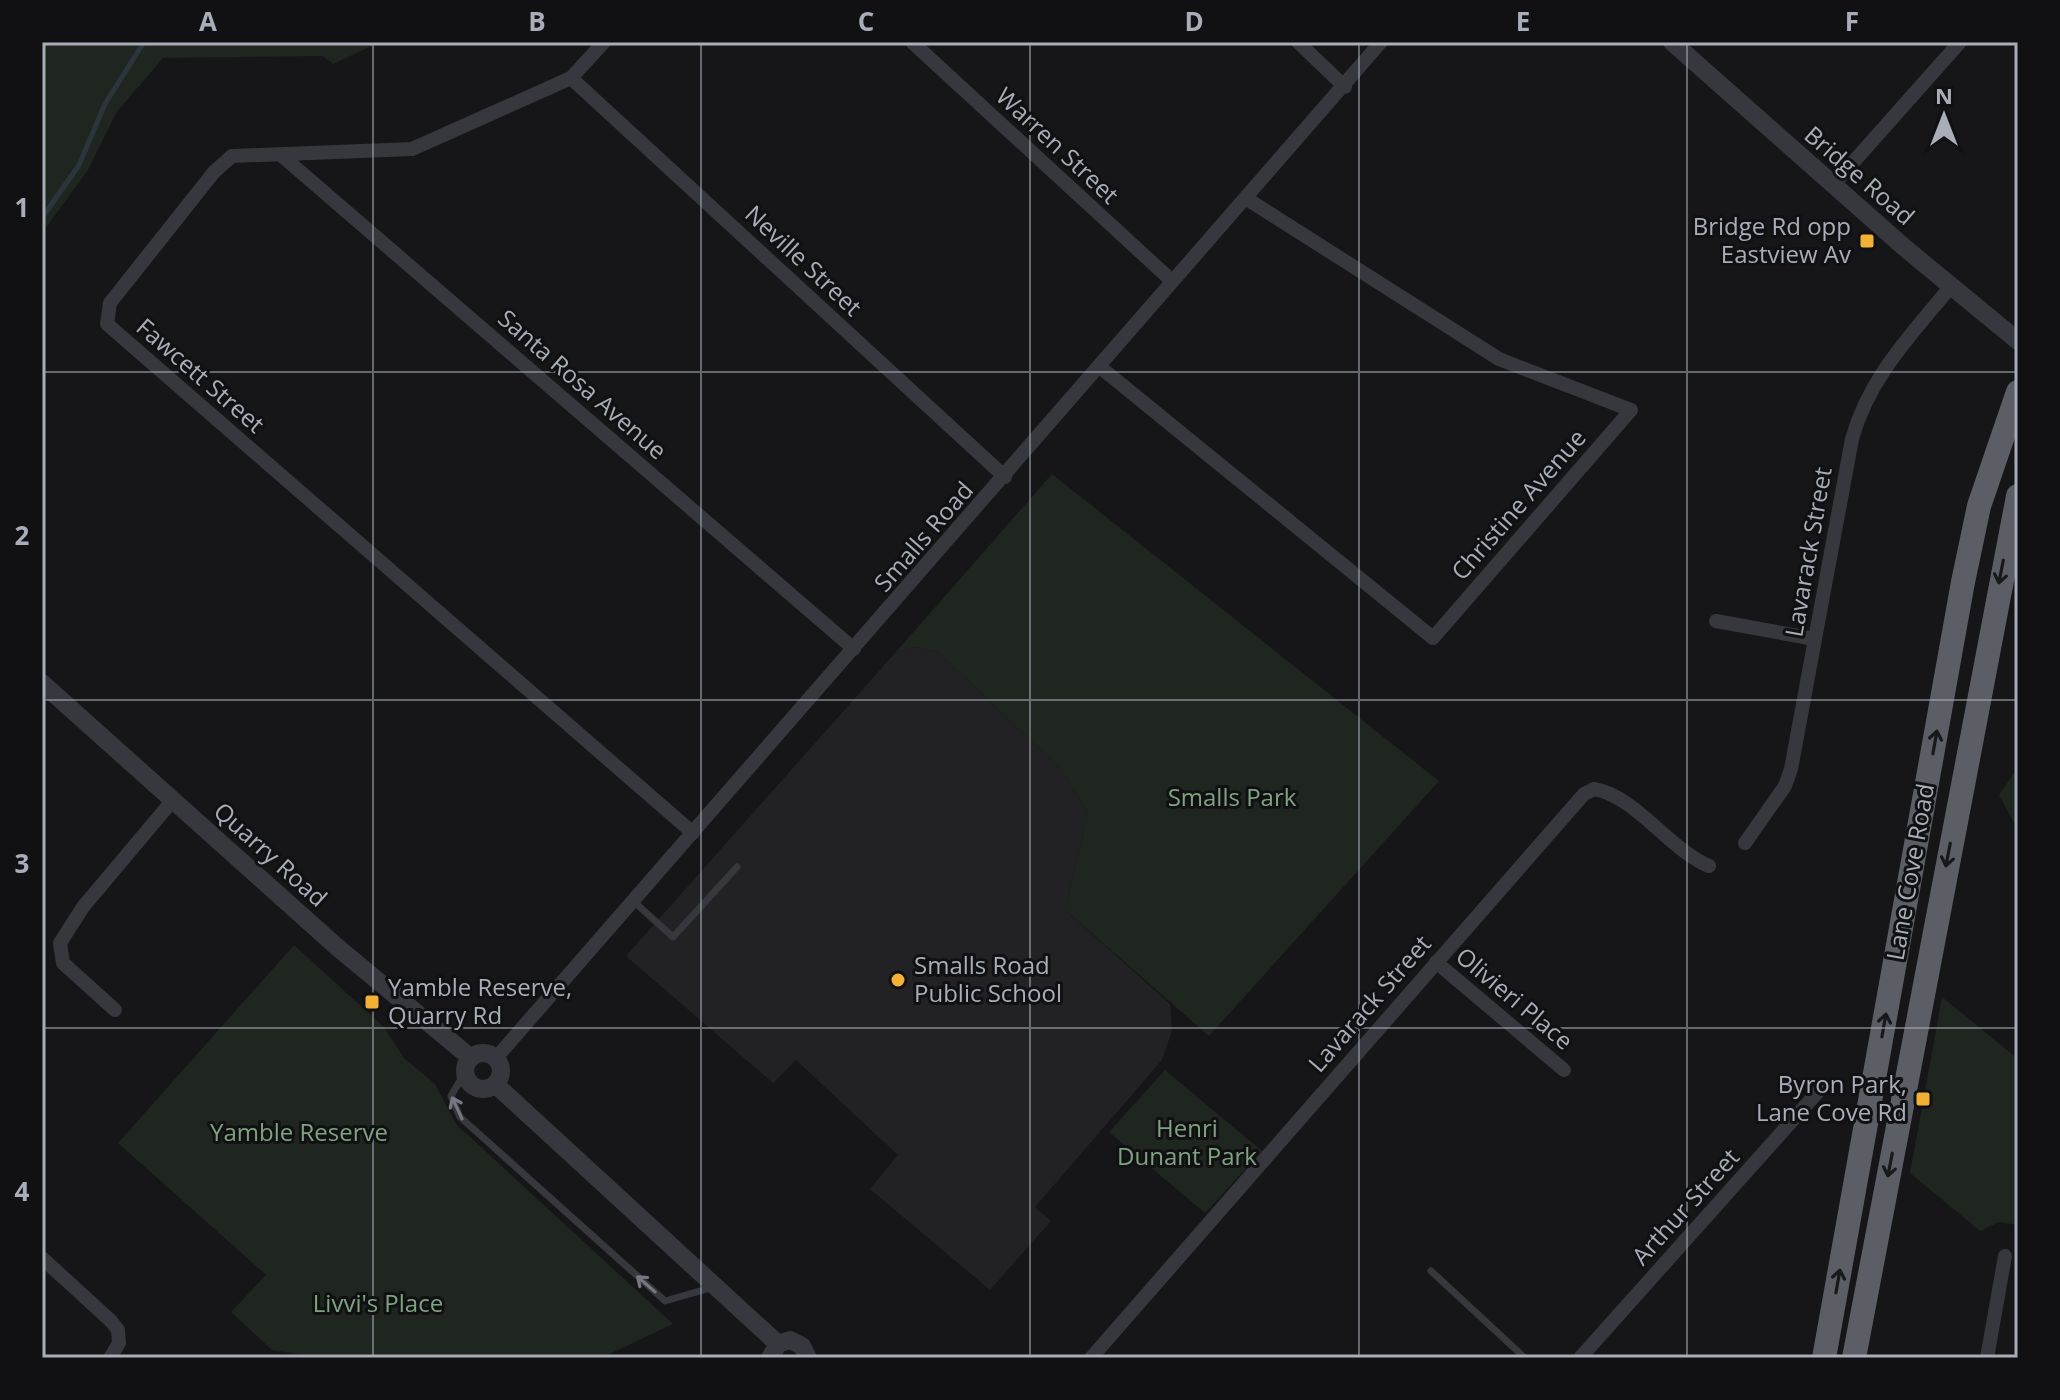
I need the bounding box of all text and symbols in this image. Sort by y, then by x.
text: A [199,3,217,39]
text: B [528,3,546,39]
text: C [858,3,874,39]
text: D [1184,3,1204,39]
text: E [1516,3,1530,39]
text: F [1845,3,1859,39]
north arrow [1904,76,1984,156]
street label: Warren Street [990,79,1127,210]
text: N [1935,80,1953,110]
street label: Bridge Road [1798,118,1922,232]
text: 1 [15,189,29,225]
street label: Neville Street [738,197,870,323]
place label: Bridge Rd opp Eastview Av [1693,209,1851,270]
marker: Bridge Rd opp Eastview Av [1858,232,1876,250]
street label: Santa Rosa Avenue [492,301,674,466]
street label: Fawcett Street [130,310,272,440]
street label: Christine Avenue [1443,422,1593,586]
street label: Lavarack Street [1776,464,1839,639]
street label: Smalls Road [866,474,980,598]
text: 2 [15,517,30,553]
one-way arrow [1993,558,2008,584]
one-way arrow [1928,730,1943,755]
park label: Smalls Park [1168,780,1297,813]
street label: Lane Cove Road [1878,781,1941,963]
street label: Quarry Road [207,794,335,914]
one-way arrow [1939,841,1954,867]
text: 3 [15,845,29,881]
street label: Lavarack Street [1300,927,1438,1079]
street label: Olivieri Place [1450,939,1580,1057]
place label: Smalls Road Public School [914,948,1062,1009]
place label: Yamble Reserve, Quarry Rd [388,970,572,1031]
marker: Smalls Road Public School [889,971,907,989]
marker: Yamble Reserve, Quarry Rd [363,993,381,1011]
one-way arrow [1878,1013,1893,1039]
place label: Byron Park, Lane Cove Rd [1756,1067,1907,1128]
marker: Byron Park, Lane Cove Rd [1914,1090,1932,1108]
one-way arrow [449,1096,464,1120]
park label: Henri Dunant Park [1117,1111,1257,1172]
park label: Yamble Reserve [210,1115,388,1148]
street label: Arthur Street [1624,1141,1746,1271]
one-way arrow [1881,1152,1896,1178]
text: 4 [15,1173,30,1209]
one-way arrow [1831,1269,1846,1294]
one-way arrow [637,1275,657,1293]
park label: Livvi's Place [313,1286,443,1319]

